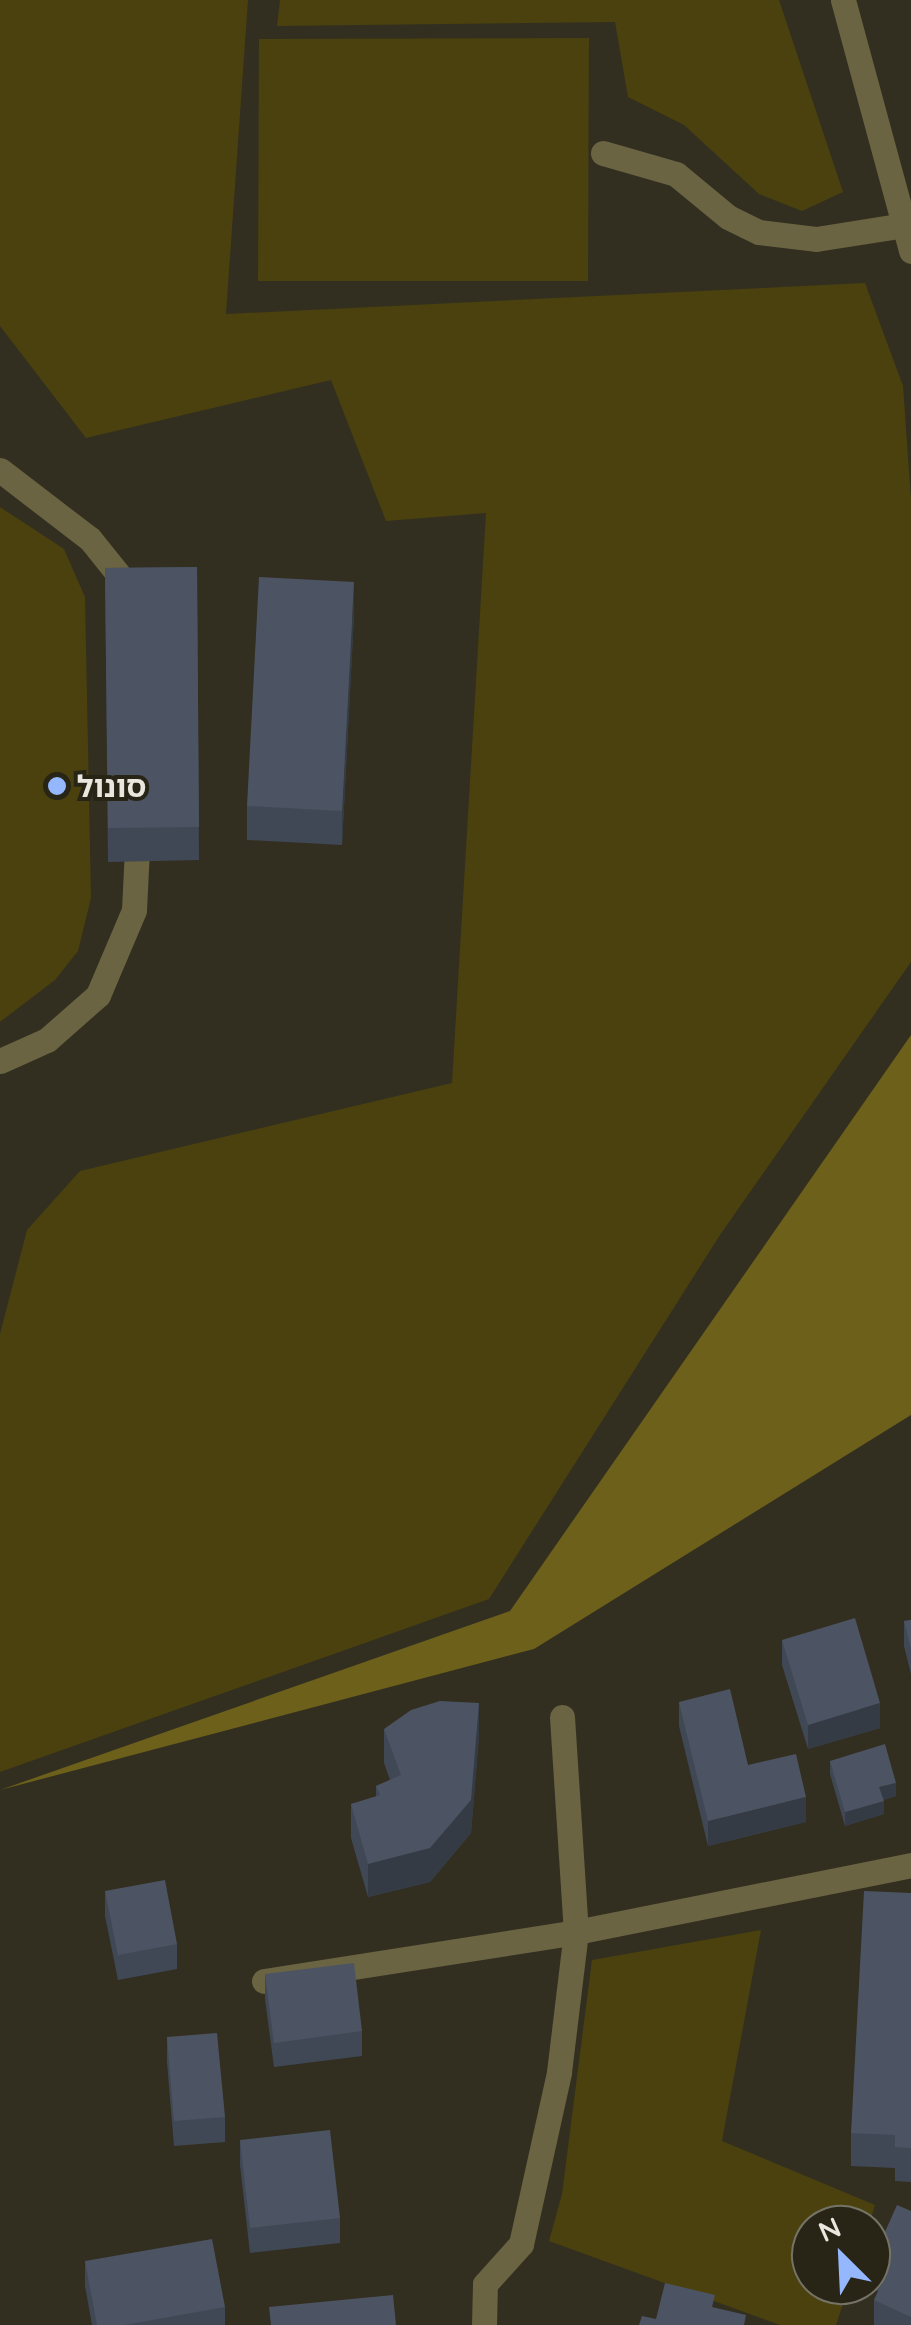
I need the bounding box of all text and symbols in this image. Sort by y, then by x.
place label: סונול [77,768,146,804]
marker: סונול [46,775,68,797]
north arrow [791,2205,891,2305]
text: N [813,2209,846,2249]

